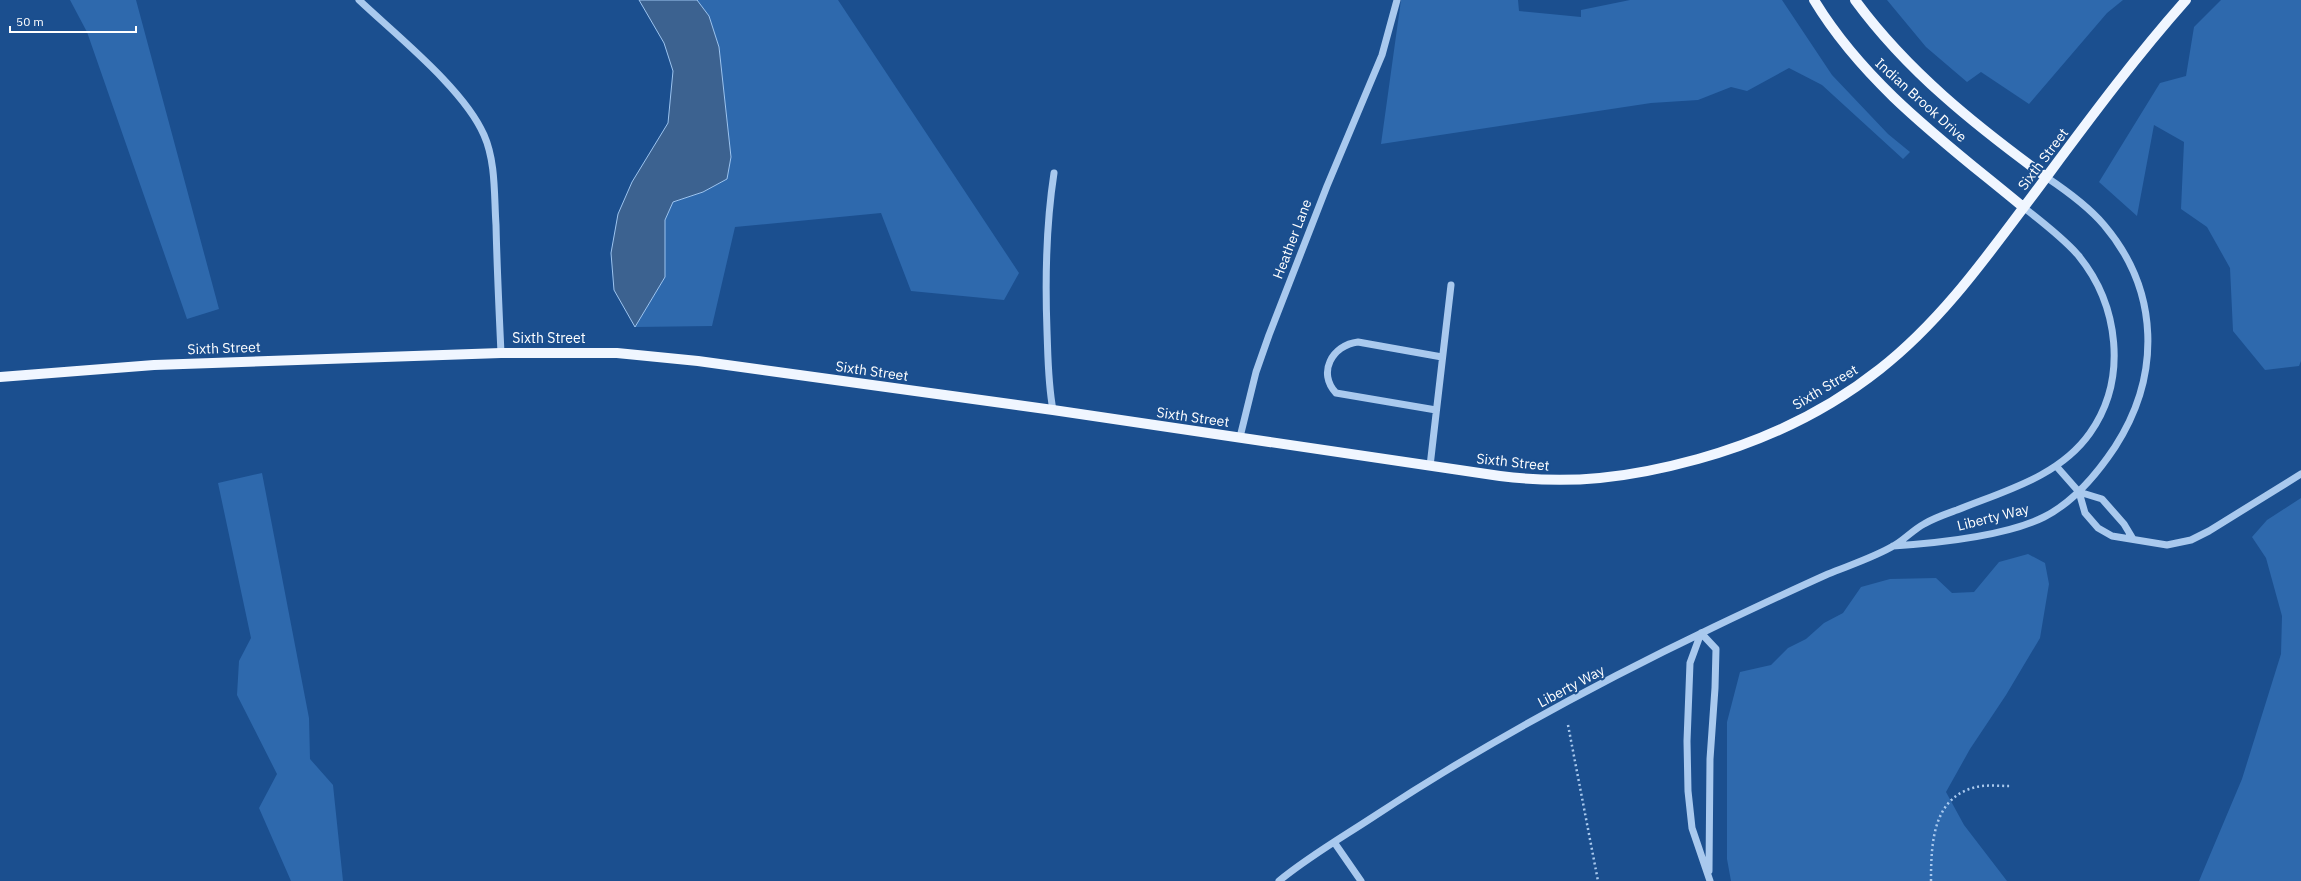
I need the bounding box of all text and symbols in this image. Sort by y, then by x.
scale bar [10,8,136,34]
text: 50 m [16,14,44,29]
street label: Indian Brook Drive [1872,54,1971,146]
street label: Sixth Street [2014,124,2072,194]
street label: Heather Lane [1269,196,1316,282]
street label: Sixth Street [512,329,586,347]
street label: Sixth Street [187,338,261,358]
street label: Sixth Street [834,357,910,385]
street label: Sixth Street [1789,360,1861,414]
street label: Sixth Street [1155,403,1231,431]
street label: Sixth Street [1476,449,1550,475]
street label: Liberty Way [1955,499,2031,535]
street label: Liberty Way [1534,661,1608,711]

